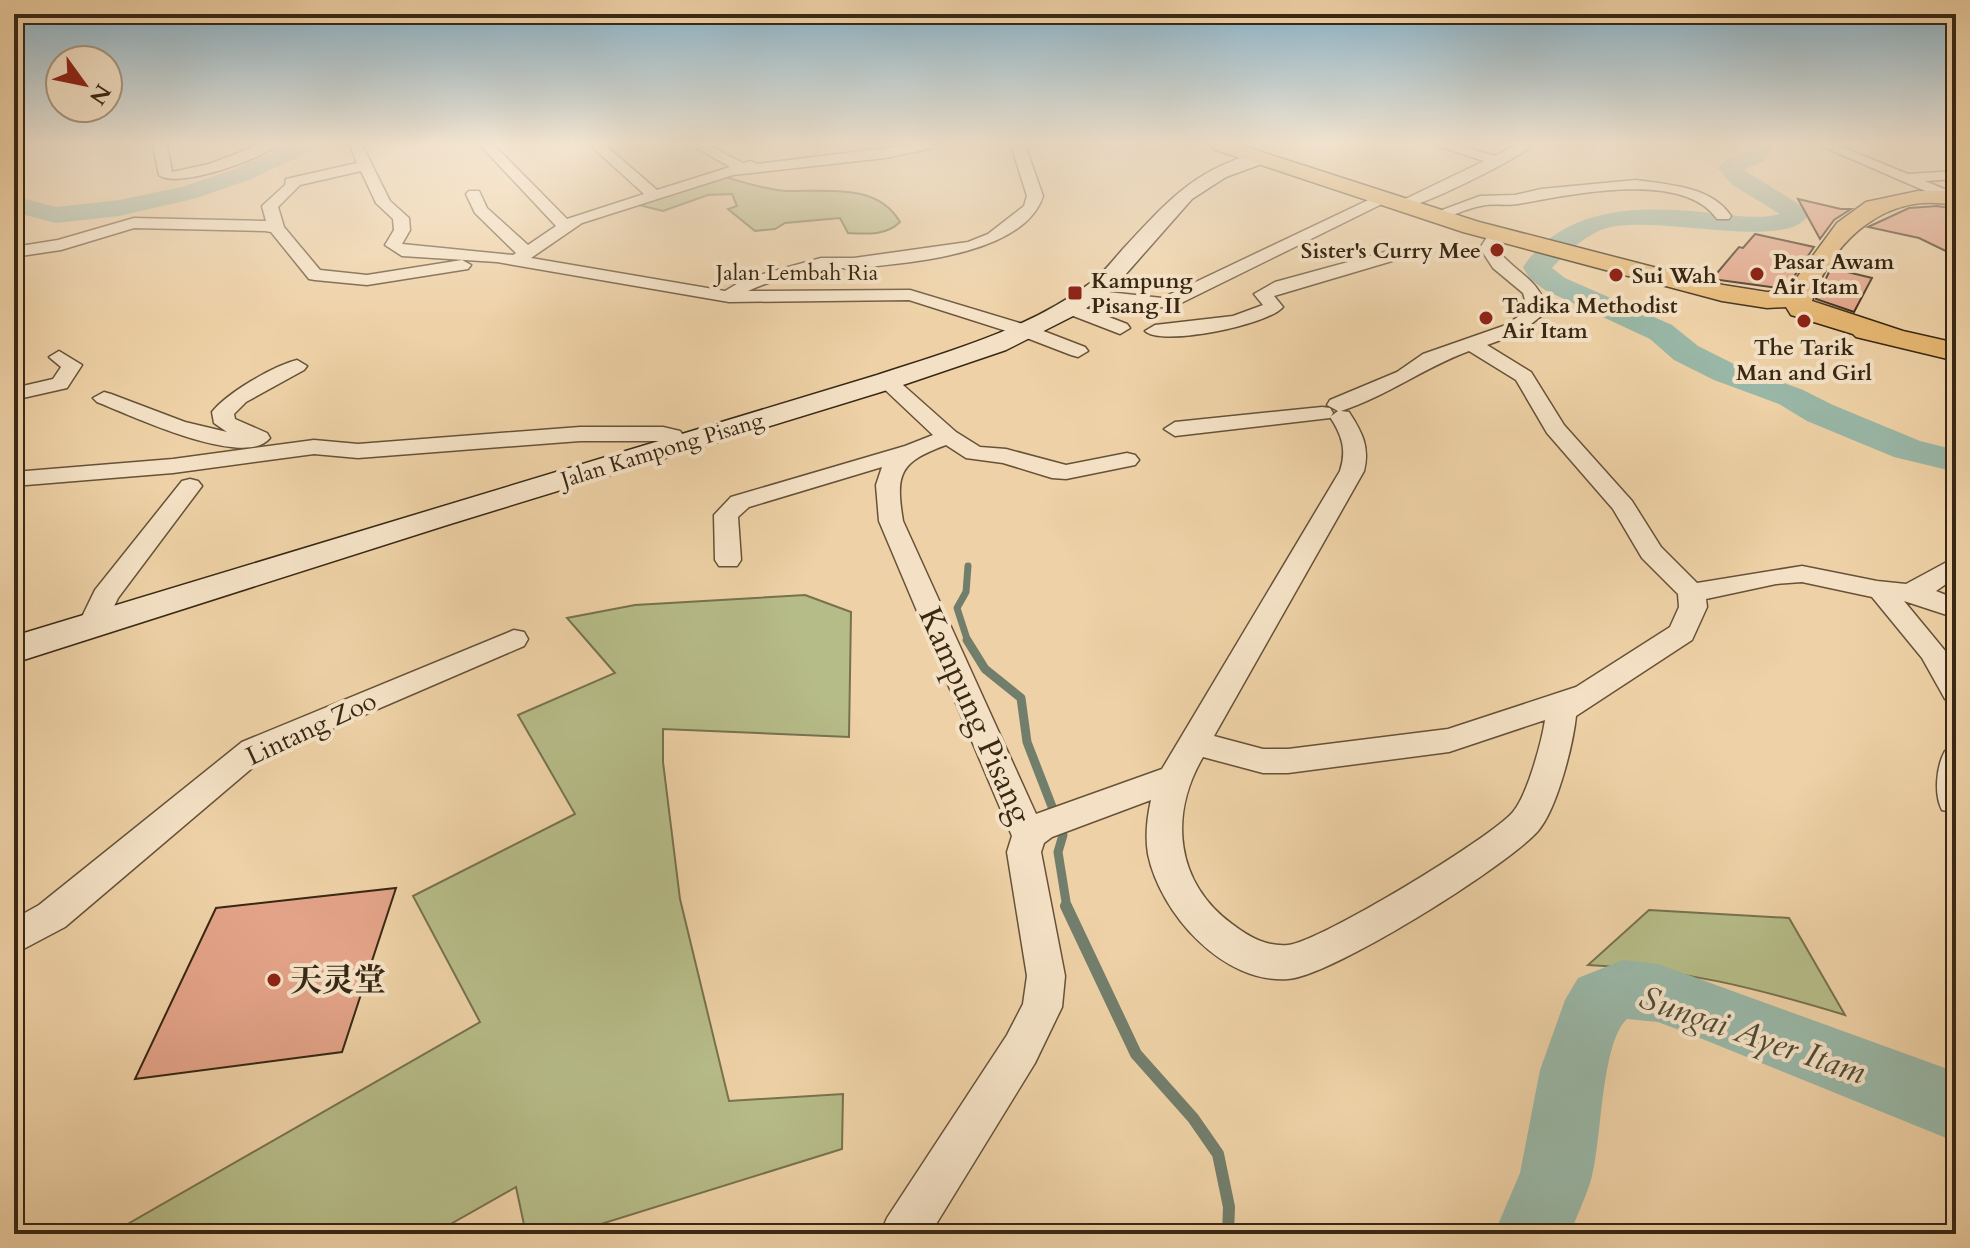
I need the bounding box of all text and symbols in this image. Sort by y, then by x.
north arrow [44,44,124,124]
text: N [82,78,118,111]
place label: Sister's Curry Mee [1301,236,1481,266]
marker: Sister's Curry Mee [1488,241,1506,259]
place label: Pasar Awam Air Itam [1773,247,1895,302]
street label: Jalan Lembah Ria [713,258,879,288]
place label: Sui Wah [1632,261,1717,291]
marker: Pasar Awam Air Itam [1748,265,1766,283]
place label: Kampung Pisang II [1091,266,1194,321]
marker: Sui Wah [1607,266,1625,284]
marker: Kampung Pisang II [1066,284,1084,302]
place label: Tadika Methodist Air Itam [1502,291,1678,346]
marker: Tadika Methodist Air Itam [1477,309,1495,327]
marker: The Tarik Man and Girl [1795,312,1813,330]
place label: The Tarik Man and Girl [1736,333,1873,388]
street label: Jalan Kampong Pisang [555,405,768,496]
street label: Kampung Pisang [908,600,1043,831]
street label: Lintang Zoo [240,683,382,774]
place label: 天灵堂 [290,959,386,1003]
marker: 天灵堂 [265,971,283,989]
water label: Sungai Ayer Itam [1633,975,1872,1095]

